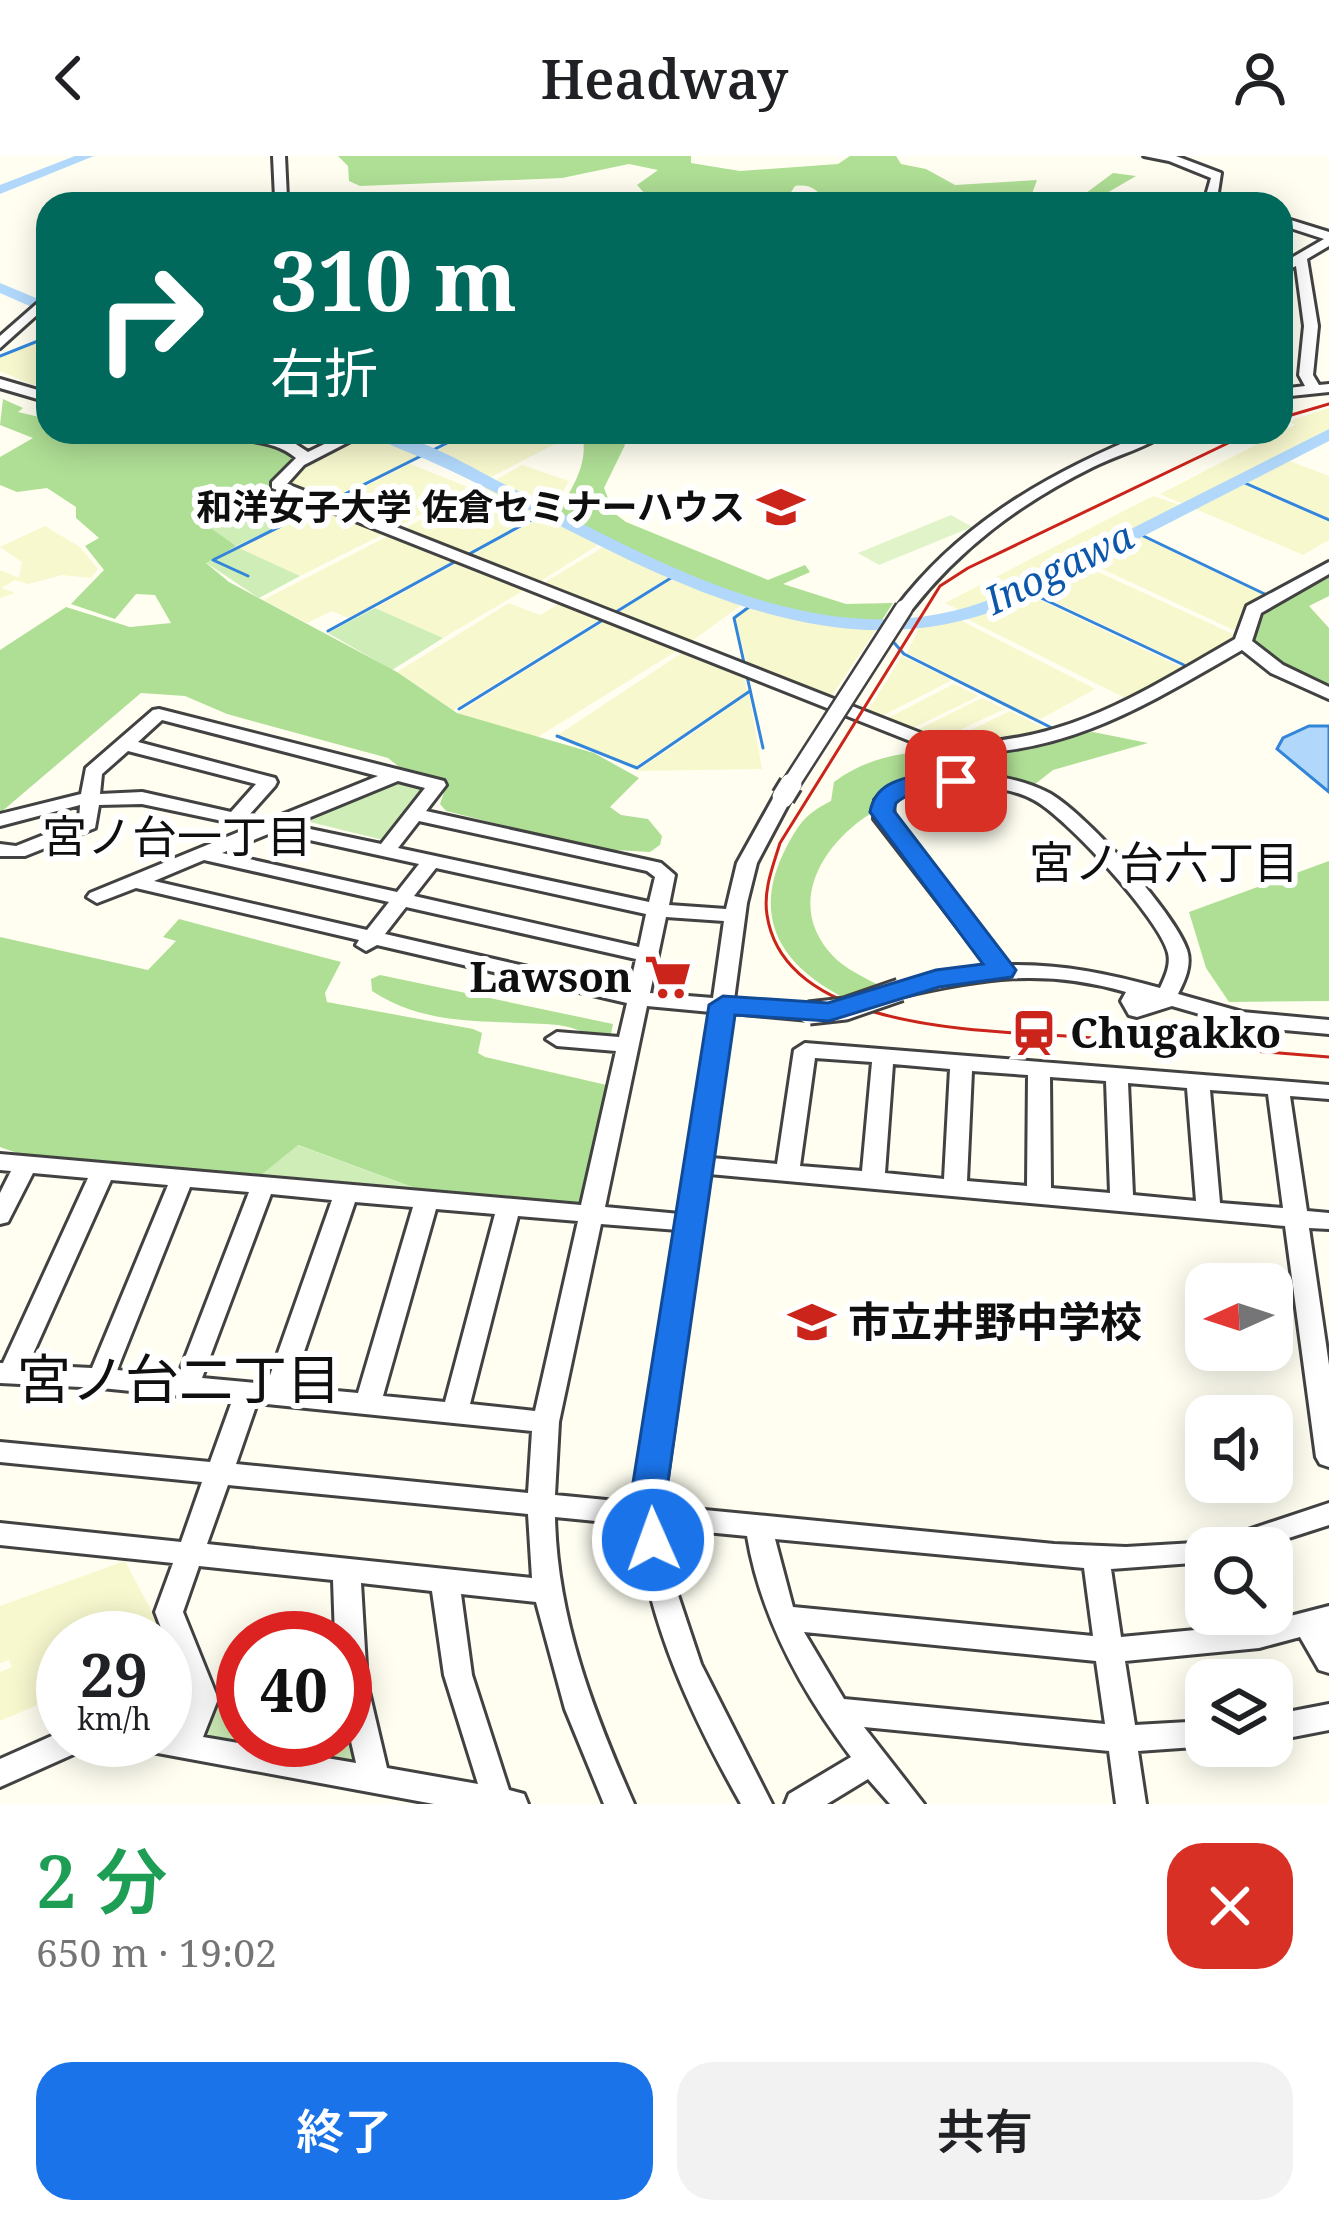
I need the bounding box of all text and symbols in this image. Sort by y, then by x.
text: Headway [541,41,788,115]
icon: back [36,45,102,111]
icon: person [1227,45,1293,111]
text: 310 m [270,221,517,336]
icon: right [72,240,228,396]
text: 右折 [270,335,378,409]
place label: 和洋女子大学 佐倉セミナーハウス [196,482,745,531]
school or university icon: 和洋女子大学 佐倉セミナーハウス [756,482,806,532]
water label: Inogawa [974,508,1142,626]
pin [905,730,1007,832]
icon: arrive [923,748,989,814]
district label: 宮ノ台一丁目 [42,805,312,866]
district label: 宮ノ台六丁目 [1029,831,1299,892]
place label: Lawson [469,947,632,1004]
supermarket icon: Lawson [643,952,693,1002]
place label: Chugakko [1070,1003,1281,1060]
station icon: Chugakko [1009,1008,1059,1058]
north arrow [1185,1263,1293,1371]
map controls [1185,1263,1293,1767]
place label: 市立井野中学校 [848,1292,1142,1349]
school or university icon: 市立井野中学校 [787,1297,837,1347]
district label: 宮ノ台二丁目 [17,1341,341,1415]
button: sound [1185,1395,1293,1503]
position arrow [590,1477,716,1603]
button: search [1185,1527,1293,1635]
speed limit sign: 40 [216,1611,372,1767]
text: 29 [80,1633,148,1715]
button: layers [1185,1659,1293,1767]
text: km/h [77,1698,151,1739]
text: 2 分 [36,1831,167,1929]
button: close [1167,1843,1293,1969]
text: 650 m · 19:02 [36,1925,277,1978]
button: 終了 [36,2062,653,2200]
button: 共有 [677,2062,1293,2200]

